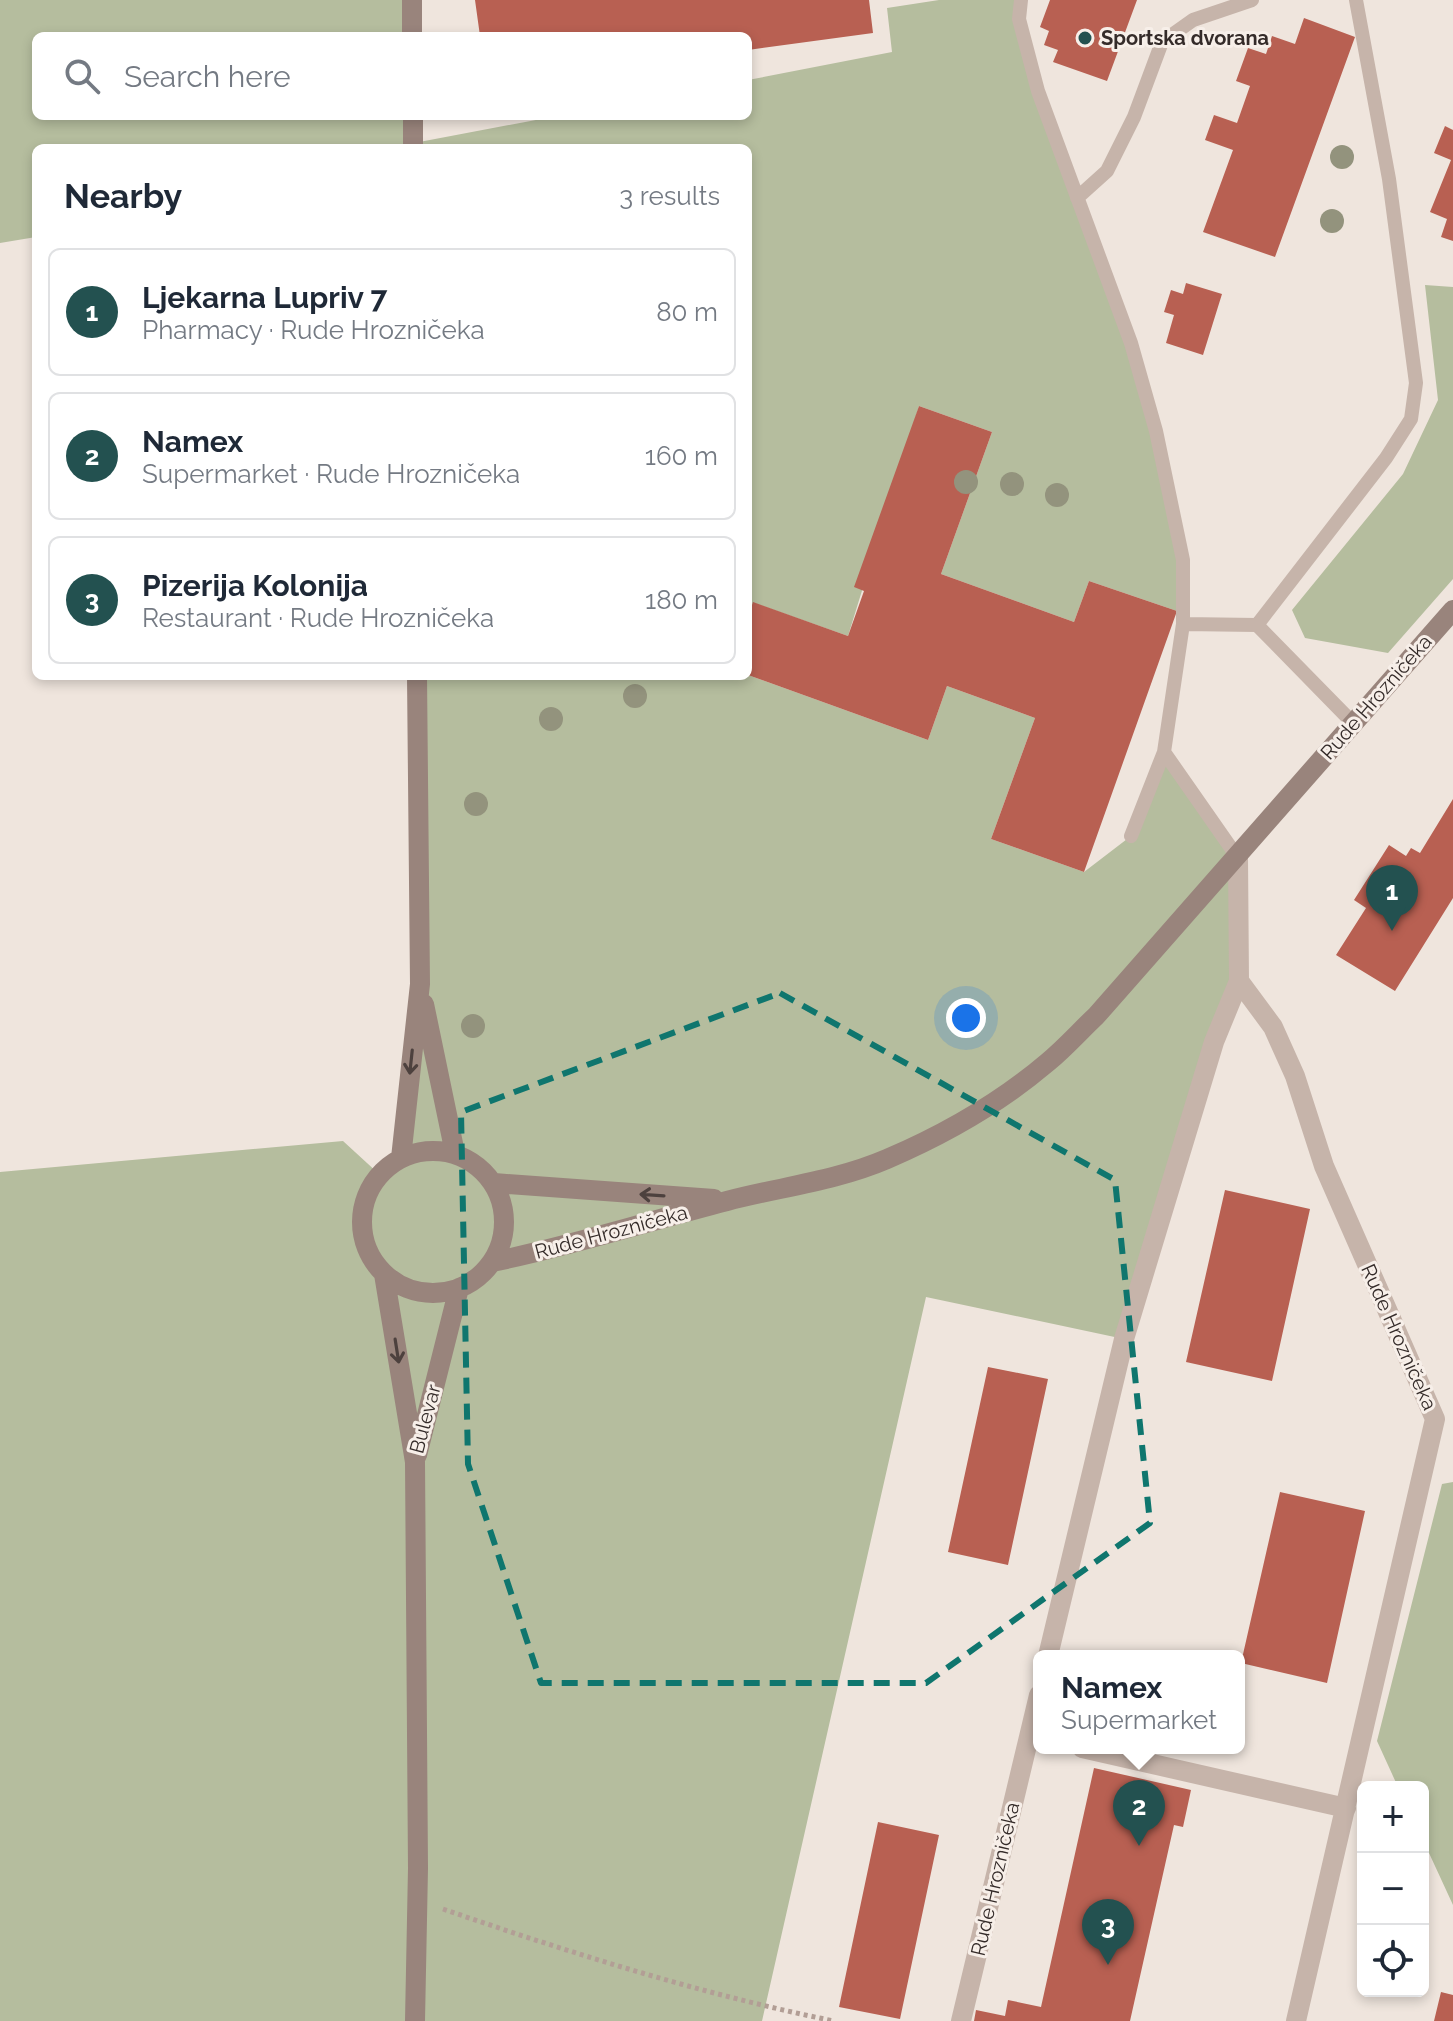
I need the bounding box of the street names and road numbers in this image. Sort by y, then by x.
street label: Rude Hrozničeka [1315,630,1437,764]
street label: Rude Hrozničeka [532,1200,690,1264]
street label: Rude Hrozničeka [1356,1260,1442,1414]
street label: Bulevar [404,1382,446,1456]
street label: Rude Hrozničeka [966,1800,1024,1958]

